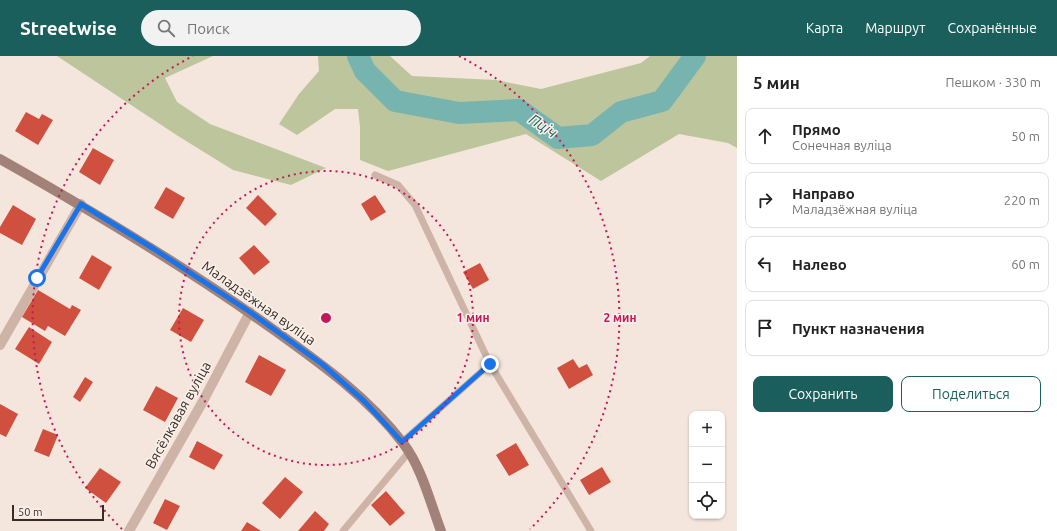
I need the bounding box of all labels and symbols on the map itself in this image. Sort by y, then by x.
water label: Пціч [526,110,561,141]
street label: Маладзёжная вуліца [199,258,319,348]
route start [28,269,46,287]
centre of rings [319,311,333,325]
text: 1 мин [456,311,490,324]
text: 2 мин [603,311,637,324]
route end [481,355,499,373]
street label: Вясёлкавая вуліца [142,359,214,471]
scale bar [12,503,104,522]

